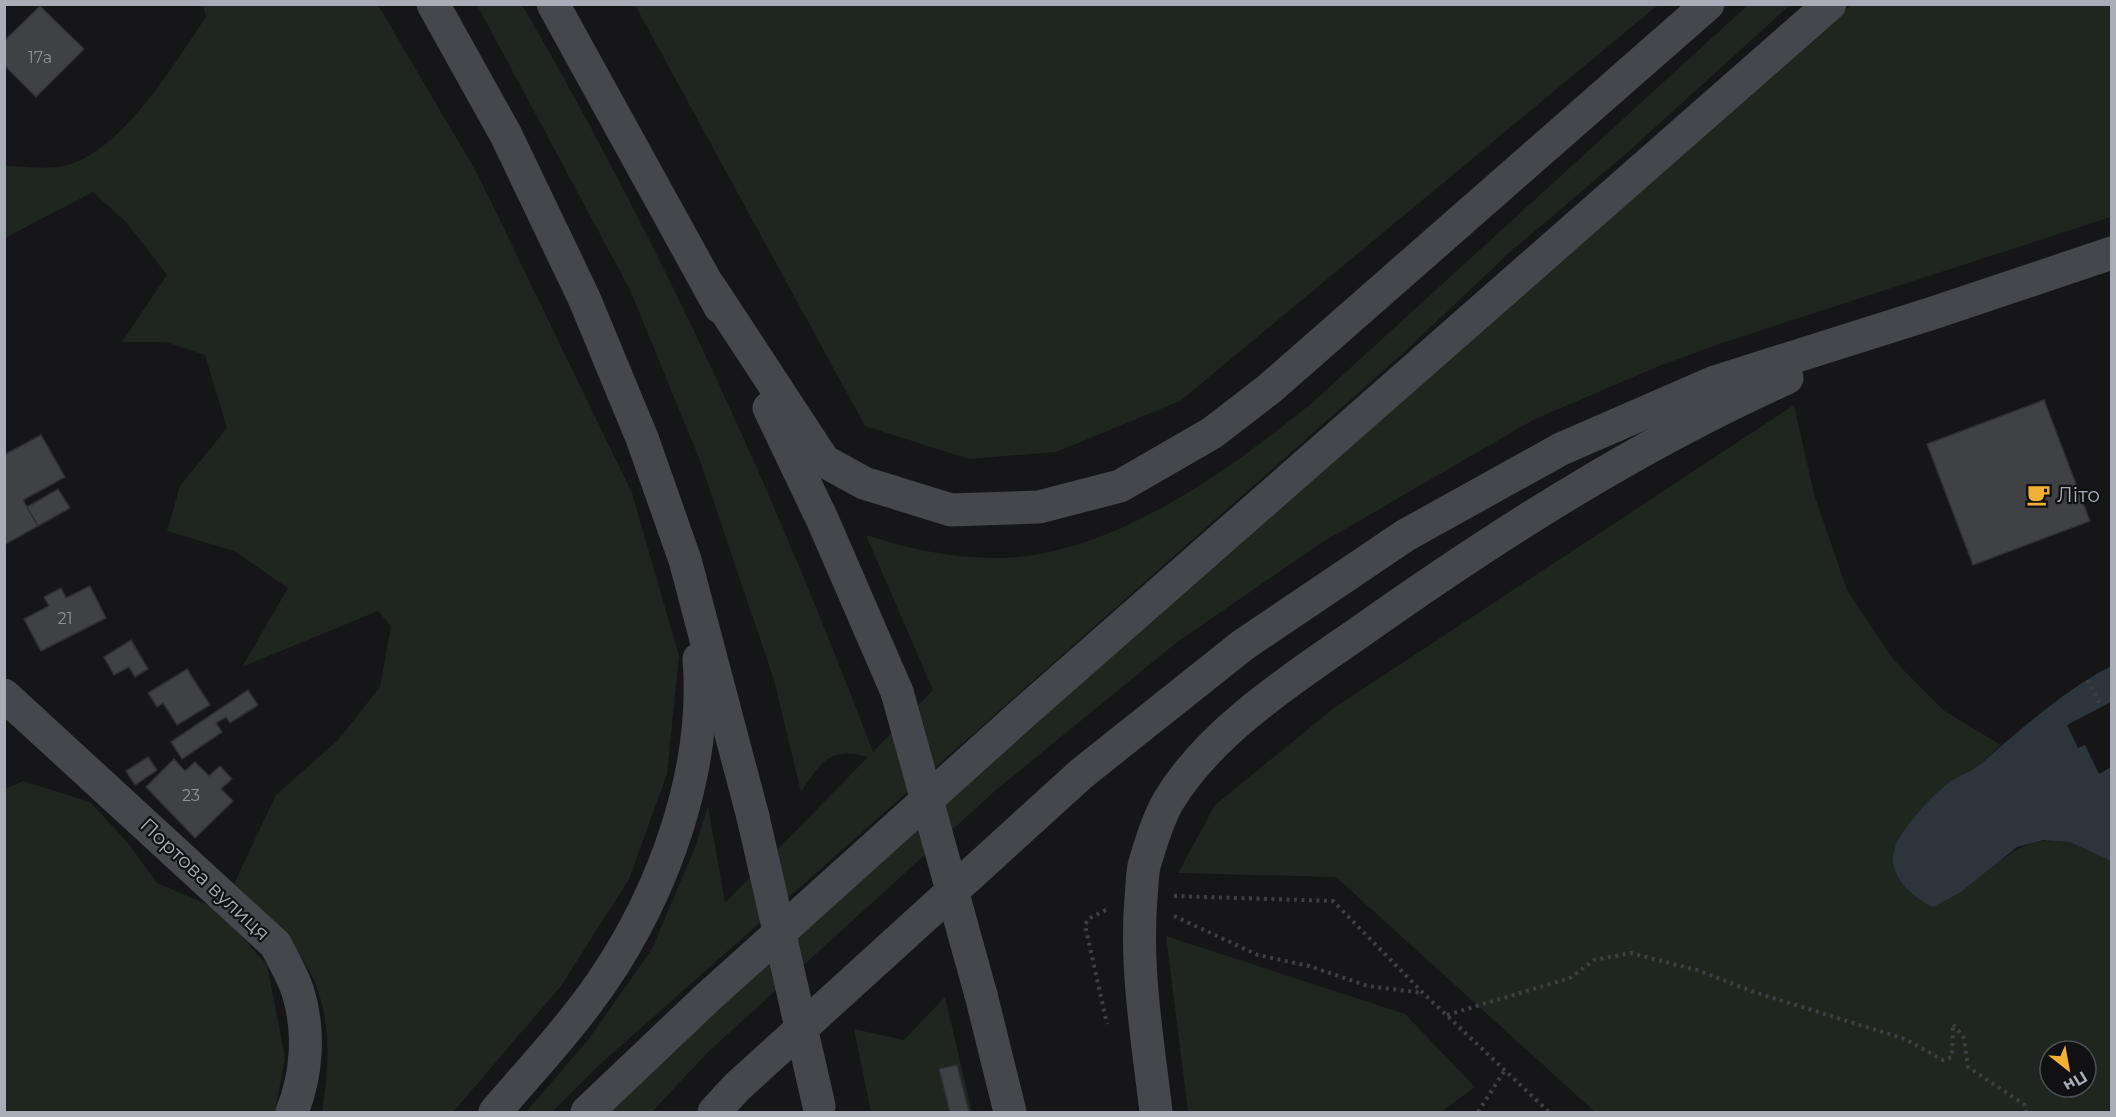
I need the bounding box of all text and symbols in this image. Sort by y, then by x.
house number: 17а [28,48,52,67]
cafe icon: Літо [2026,482,2052,508]
place label: Літо [2057,483,2100,507]
house number: 21 [58,609,72,628]
house number: 23 [182,786,200,805]
street label: Портова вулиця [135,813,275,945]
north arrow [2038,1039,2098,1099]
text: Пн [2060,1067,2091,1096]

